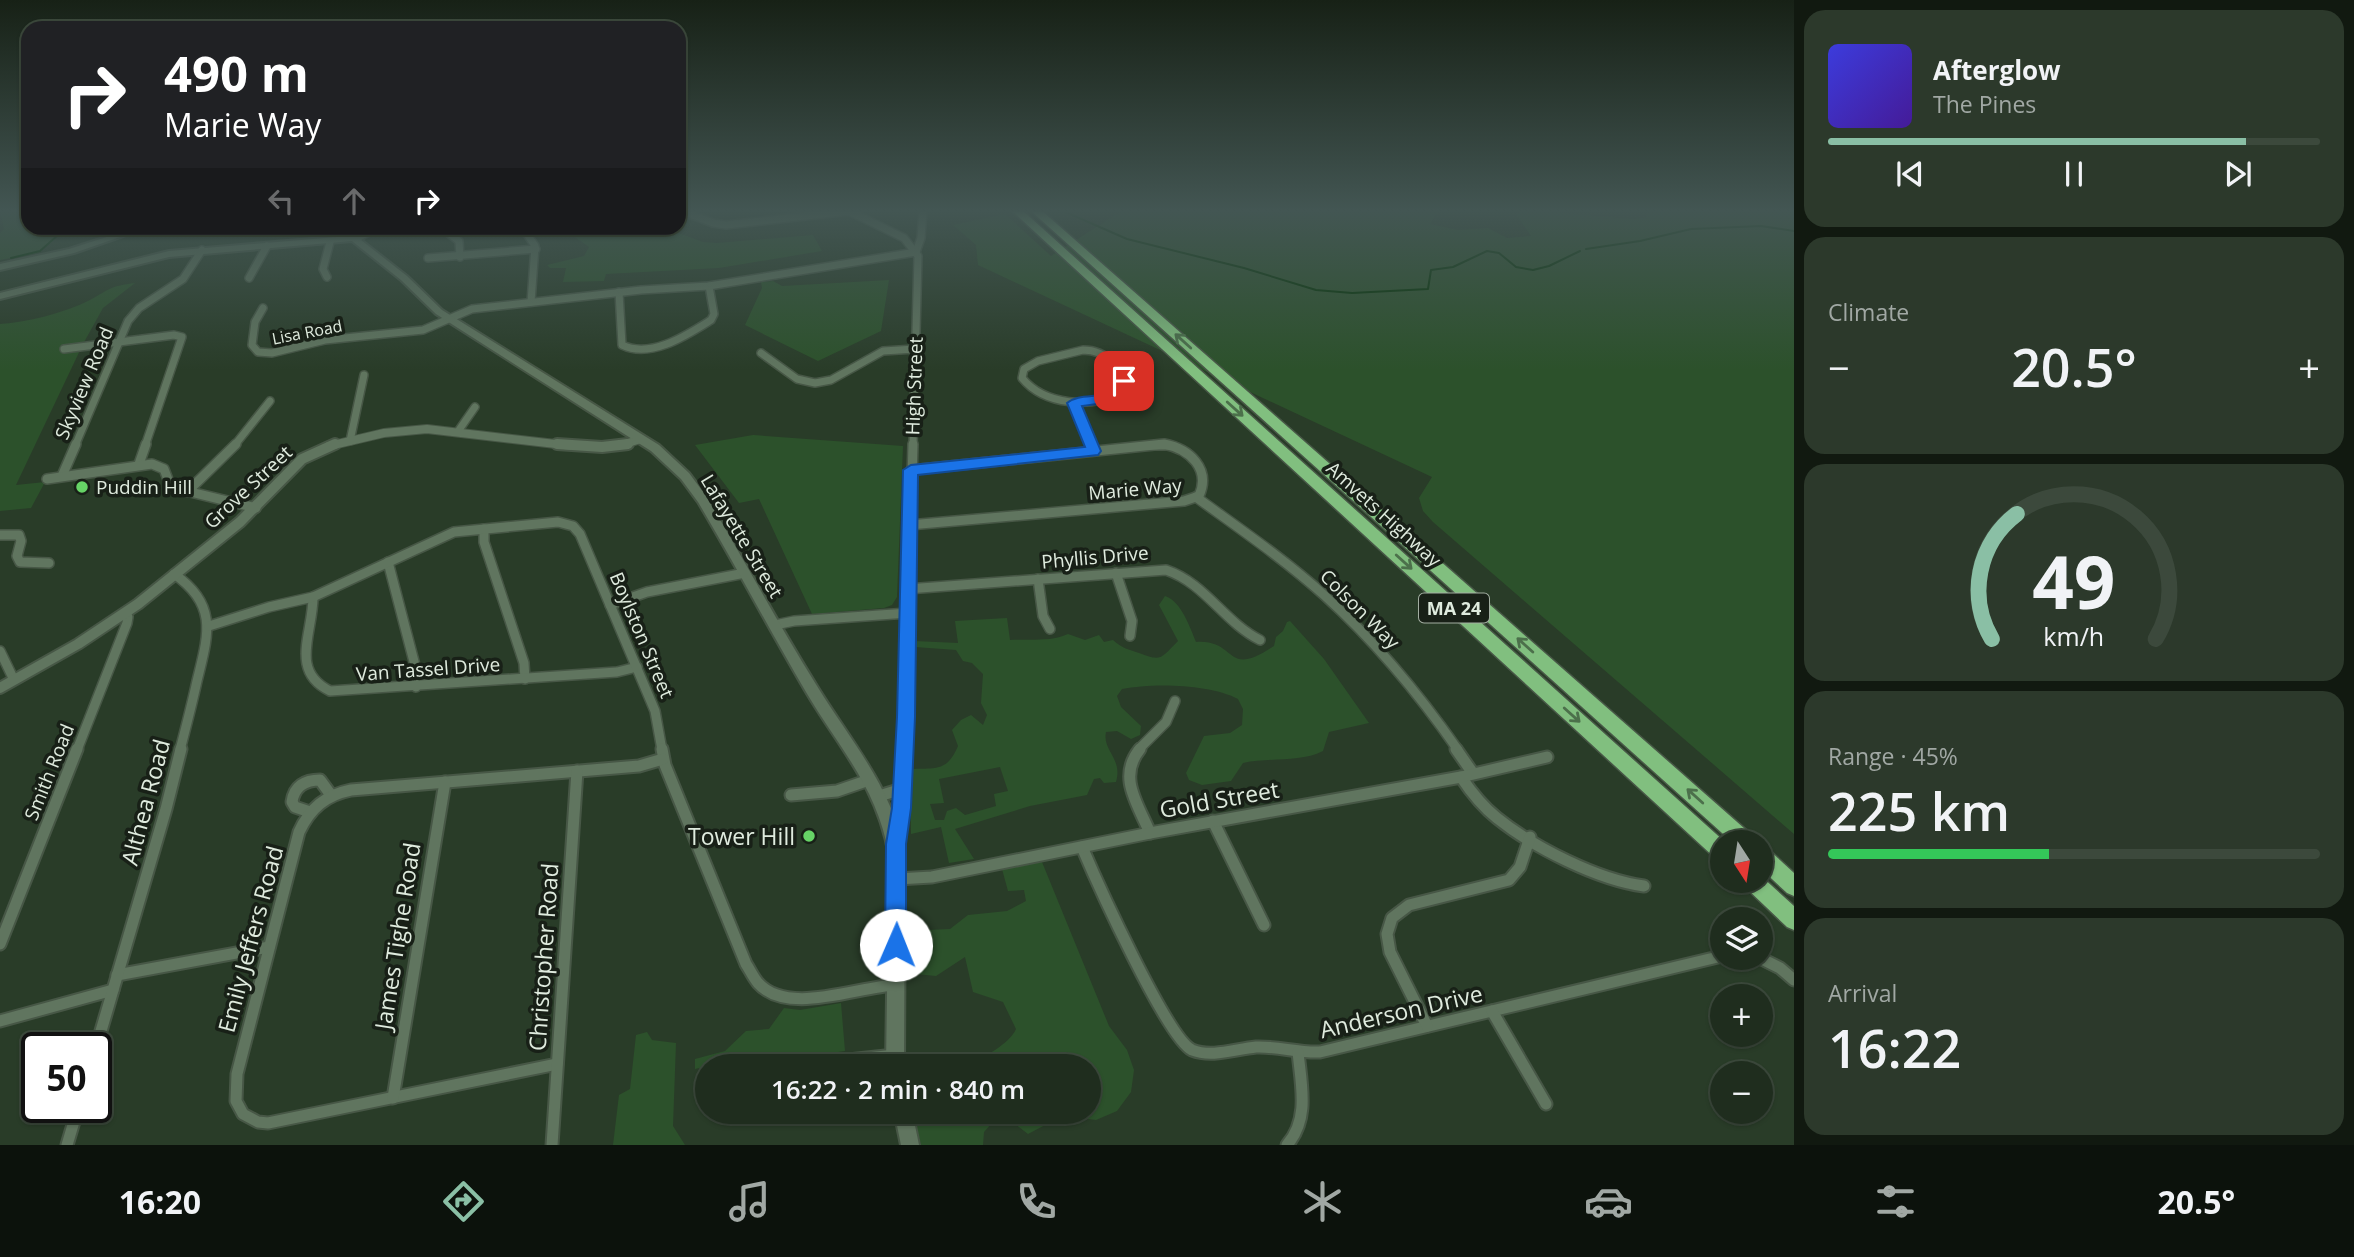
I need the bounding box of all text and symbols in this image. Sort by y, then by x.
text: 490 m [164,40,309,106]
icon: right [49,49,140,140]
text: Afterglow [1933,52,2060,88]
text: The Pines [1933,88,2036,120]
text: Marie Way [164,103,321,146]
icon: previous [1891,155,1929,193]
icon: pause [2055,155,2093,193]
icon: next [2219,155,2257,193]
icon: left [262,182,300,220]
icon: ahead [335,182,373,220]
icon: right [408,182,446,220]
text: Climate [1828,296,1909,328]
street label: Lisa Road [270,314,344,350]
street label: Skyview Road [49,323,119,443]
text: 20.5° [2011,331,2137,402]
one-way arrow [1175,333,1193,349]
street label: High Street [899,336,929,436]
text: − [1828,341,1850,393]
text: + [2298,341,2320,393]
pin [1094,351,1154,411]
icon: arrive [1105,362,1143,400]
one-way arrow [1226,401,1244,417]
street label: Grove Street [198,439,298,534]
street label: Amvets Highway [1321,455,1447,573]
street label: Lafayette Street [695,469,789,603]
street label: Marie Way [1087,472,1183,506]
place label: Puddin Hill [96,474,192,500]
marker: Puddin Hill [74,479,90,495]
text: 49 [2032,531,2116,630]
street label: Phyllis Drive [1040,539,1150,575]
one-way arrow [1395,554,1413,570]
street label: Colson Way [1314,563,1406,655]
street label: Boylston Street [604,568,680,702]
road number: MA 24 [1419,594,1489,622]
text: km/h [2044,618,2104,652]
one-way arrow [1516,637,1534,653]
street label: Van Tassel Drive [355,651,501,687]
one-way arrow [1563,707,1581,723]
street label: Smith Road [18,720,80,824]
street label: Althea Road [113,735,177,869]
text: Range · 45% [1828,740,1958,772]
street label: Gold Street [1157,773,1281,825]
text: 225 km [1828,775,2010,846]
one-way arrow [1686,788,1704,804]
place label: Tower Hill [688,820,795,852]
marker: Tower Hill [801,828,817,844]
north arrow [1710,830,1773,892]
map controls [1710,830,1773,1124]
street label: James Tighe Road [366,840,428,1034]
street label: Emily Jeffers Road [210,842,290,1036]
street label: Christopher Road [520,862,566,1052]
button: layers [1710,907,1773,970]
position arrow [859,908,933,982]
street label: Anderson Drive [1316,977,1486,1045]
text: Arrival [1828,977,1897,1009]
button: + [1710,984,1773,1047]
text: 16:22 [1828,1012,1961,1083]
speed limit sign: 50 [21,1032,112,1123]
button: − [1710,1061,1773,1124]
text: 16:22 · 2 min · 840 m [771,1071,1025,1107]
icon: directions [439,1177,488,1226]
icon: music [725,1177,774,1226]
icon: phone [1012,1177,1061,1226]
icon: climate [1298,1177,1347,1226]
icon: car [1584,1177,1633,1226]
icon: filters [1871,1177,1920,1226]
text: 16:20 [119,1180,201,1223]
text: 20.5° [2157,1180,2235,1223]

